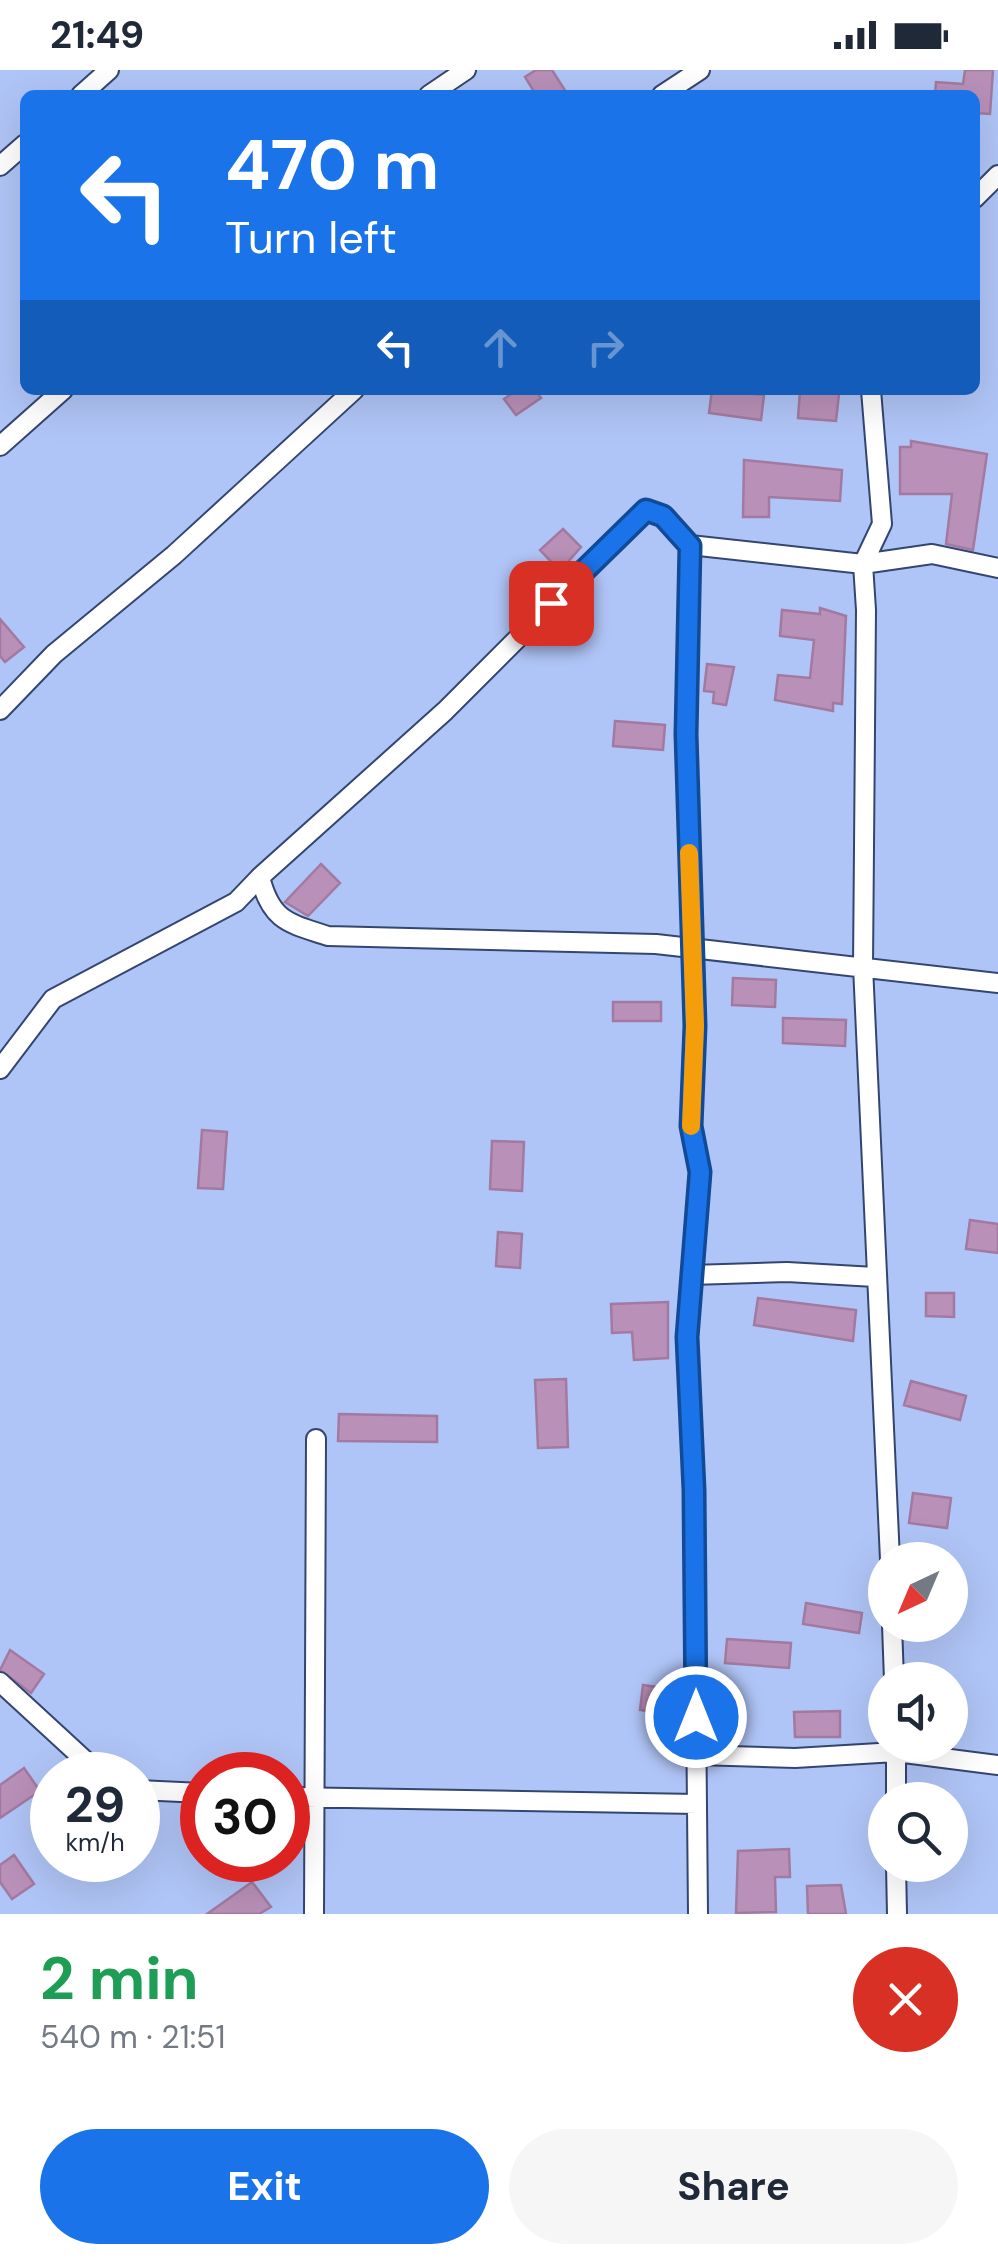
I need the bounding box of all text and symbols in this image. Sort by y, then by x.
text: 21:49 [50,10,144,60]
text: 470 m [225,120,439,211]
icon: left [60,130,190,260]
text: Turn left [225,208,397,267]
icon: left [368,320,423,375]
icon: ahead [473,320,528,375]
icon: right [578,320,633,375]
pin [509,561,594,646]
icon: arrive [524,576,579,631]
north arrow [868,1542,968,1642]
map controls [868,1542,968,1882]
button: sound [868,1662,968,1762]
position arrow [644,1665,748,1769]
speed limit sign: 30 [180,1752,310,1882]
text: 29 [65,1772,125,1838]
button: search [868,1782,968,1882]
text: km/h [65,1826,125,1859]
text: 2 min [40,1939,199,2018]
button: close [853,1947,958,2052]
text: 540 m · 21:51 [40,2016,226,2058]
button: Exit [40,2129,489,2244]
button: Share [509,2129,958,2244]

